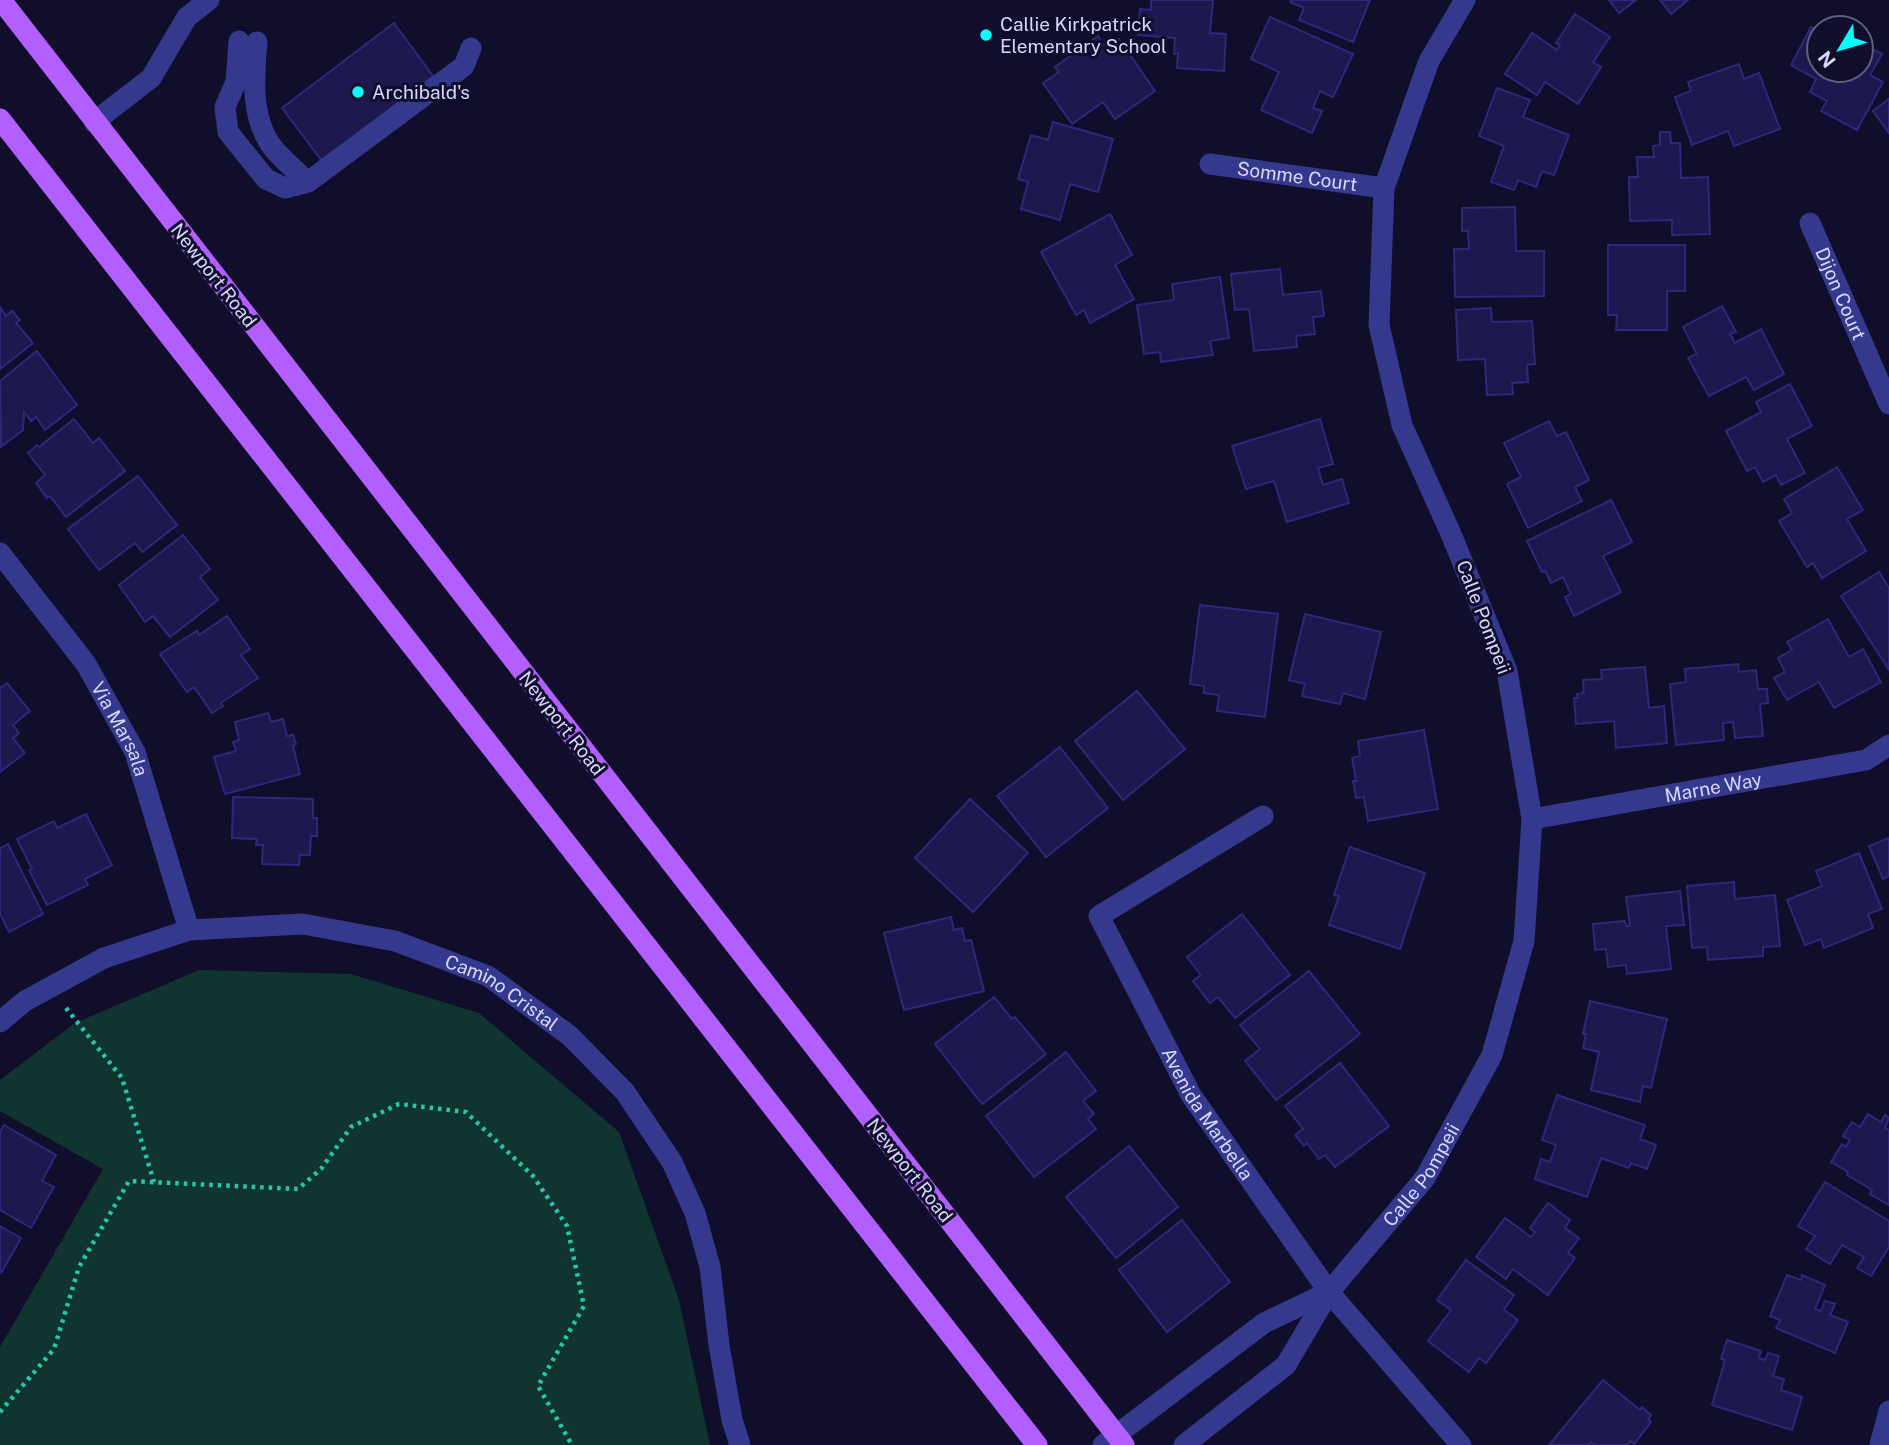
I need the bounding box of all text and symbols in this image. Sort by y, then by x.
place label: Callie Kirkpatrick Elementary School [1000,13,1167,57]
north arrow [1805,14,1875,84]
marker: Callie Kirkpatrick Elementary School [978,27,994,43]
text: N [1813,47,1840,72]
place label: Archibald's [372,81,470,103]
marker: Archibald's [350,84,366,100]
street label: Somme Court [1236,157,1359,195]
street label: Newport Road [167,219,261,331]
street label: Dijon Court [1811,244,1871,343]
street label: Calle Pompeii [1452,557,1516,677]
street label: Newport Road [515,667,609,779]
street label: Via Marsala [87,678,153,779]
street label: Marne Way [1663,768,1763,806]
street label: Camino Cristal [442,950,563,1035]
street label: Avenida Marbella [1157,1044,1258,1184]
street label: Newport Road [863,1114,957,1226]
street label: Calle Pompeii [1378,1119,1464,1231]

